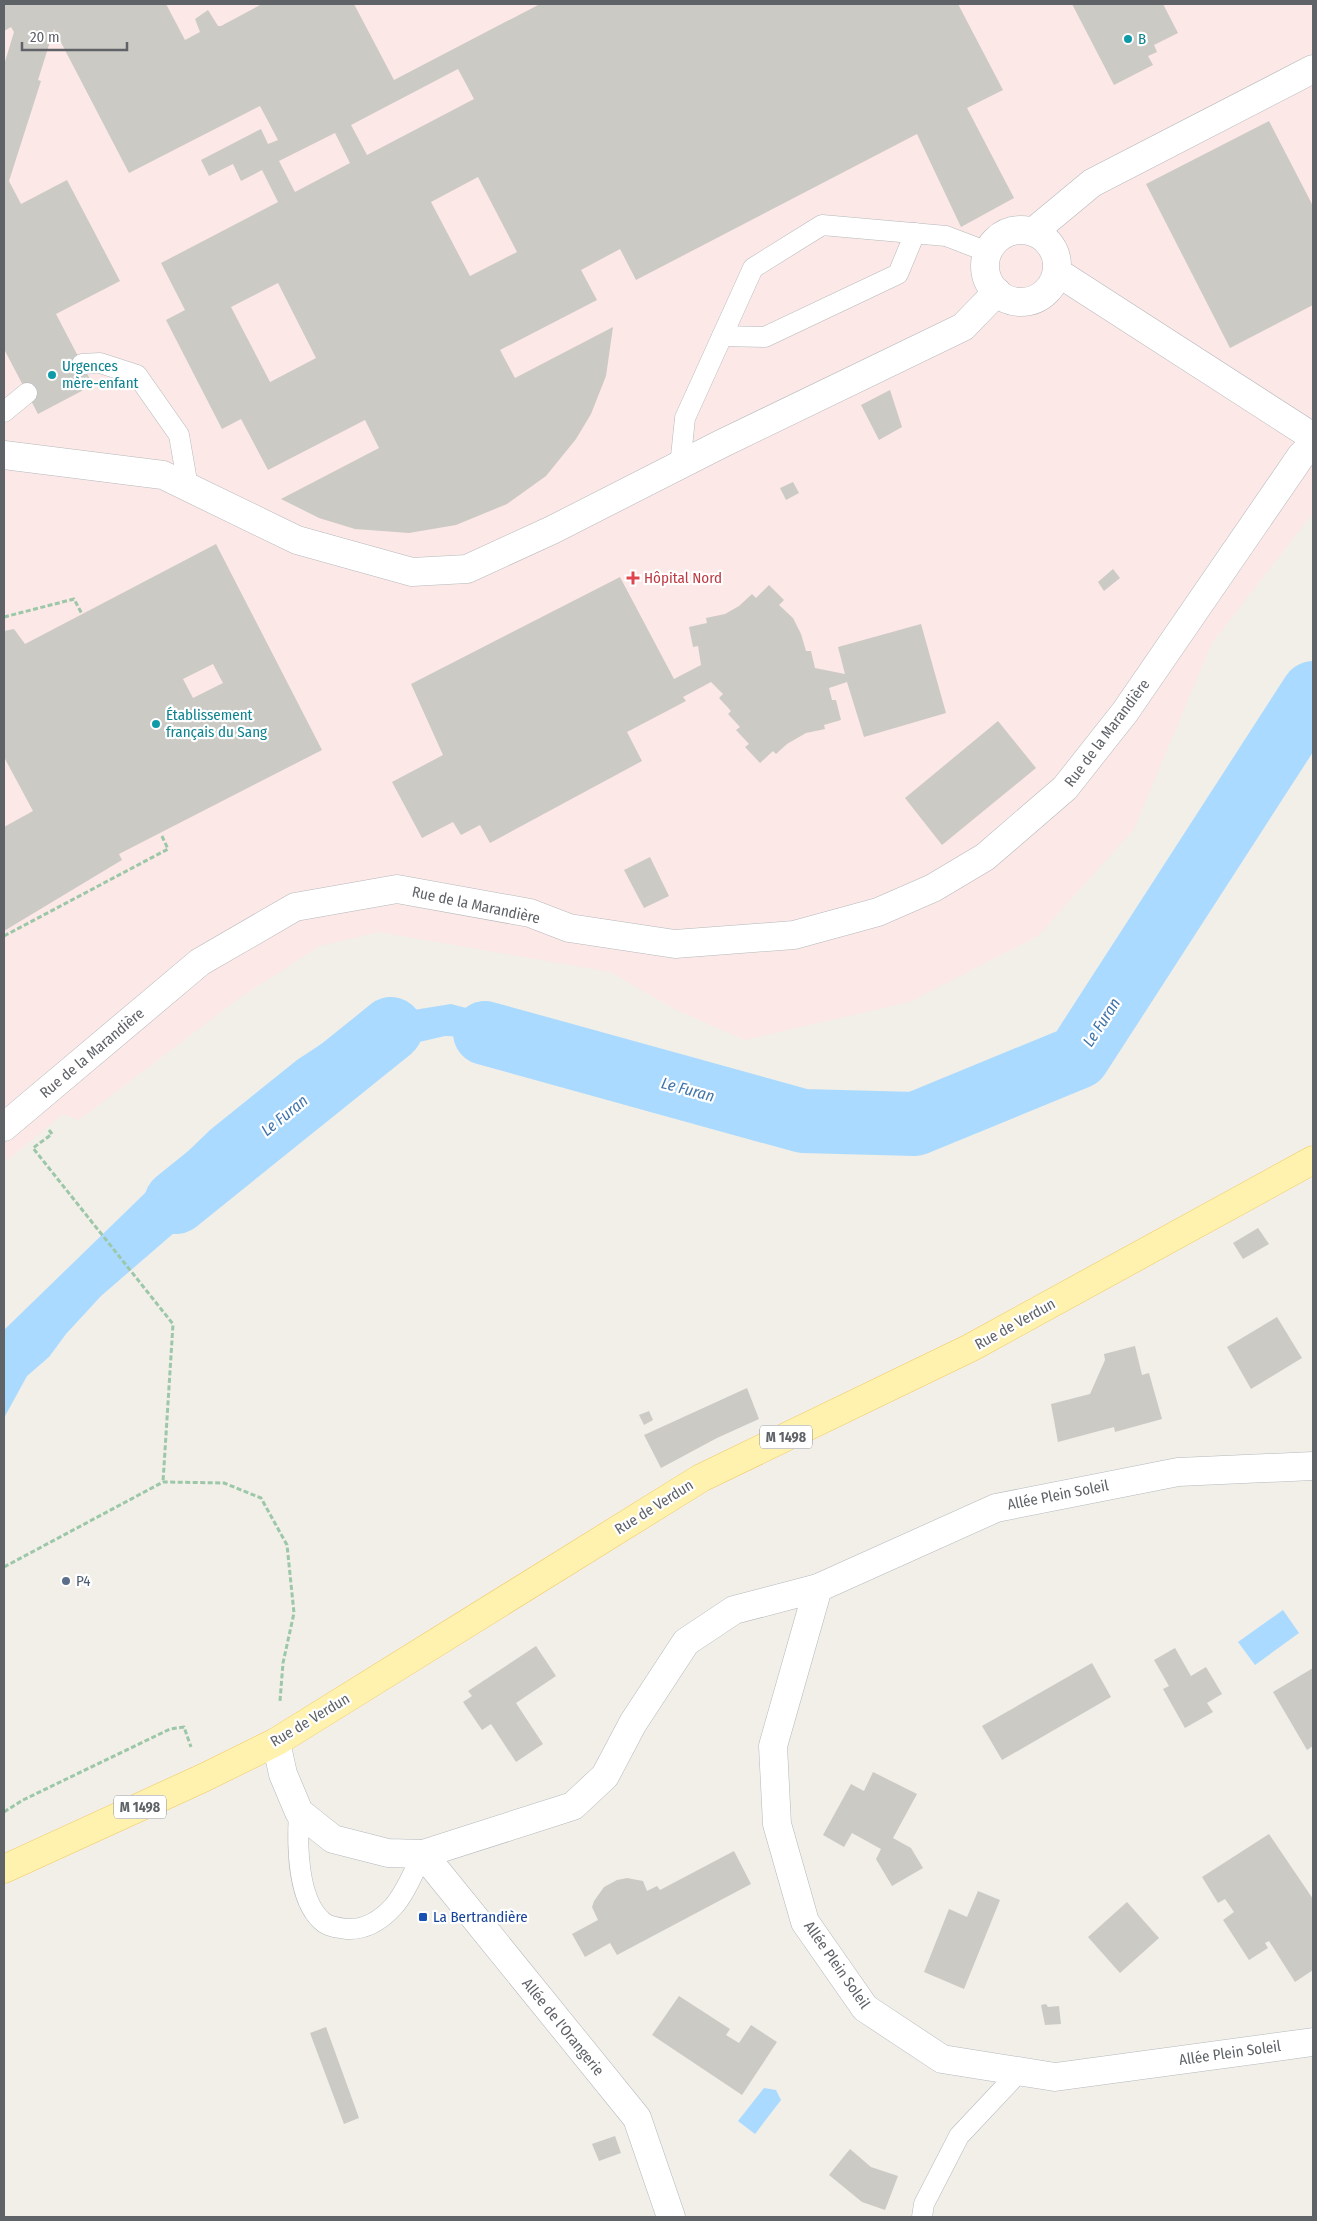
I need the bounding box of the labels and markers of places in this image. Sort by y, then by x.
place label: B [1138,30,1146,48]
marker: B [1122,33,1134,45]
place label: Urgences mère-enfant [62,357,139,392]
marker: Urgences mère-enfant [46,369,58,381]
place label: Hôpital Nord [644,569,722,587]
marker: Hôpital Nord [626,571,640,585]
place label: Établissement français du Sang [166,706,267,741]
marker: Établissement français du Sang [150,718,162,730]
place label: P4 [76,1572,90,1590]
marker: P4 [60,1575,72,1587]
place label: La Bertrandière [433,1908,528,1926]
marker: La Bertrandière [417,1911,429,1923]

